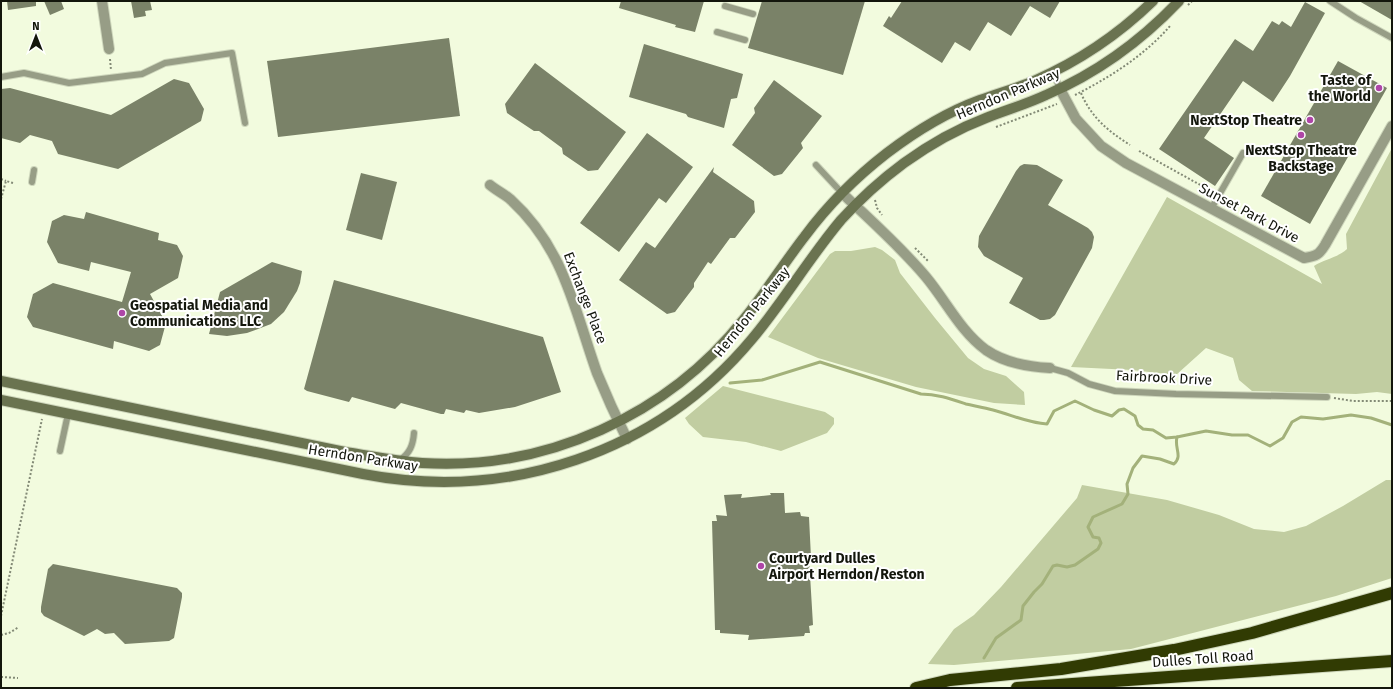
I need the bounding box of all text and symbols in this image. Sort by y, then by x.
north arrow [16,16,56,56]
text: N [32,20,40,33]
street label: Herndon Parkway [954,64,1062,123]
place label: Taste of the World [1308,72,1373,105]
marker: Taste of the World [1374,83,1384,93]
place label: NextStop Theatre [1190,112,1302,129]
marker: NextStop Theatre [1305,115,1315,125]
marker: NextStop Theatre Backstage [1296,130,1306,140]
place label: NextStop Theatre Backstage [1245,142,1357,175]
street label: Sunset Park Drive [1196,179,1302,247]
street label: Exchange Place [560,250,610,346]
street label: Herndon Parkway [710,263,794,360]
place label: Geospatial Media and Communications LLC [130,297,268,330]
marker: Geospatial Media and Communications LLC [117,308,127,318]
street label: Fairbrook Drive [1115,367,1213,389]
street label: Herndon Parkway [307,441,419,475]
place label: Courtyard Dulles Airport Herndon/Reston [768,550,925,583]
marker: Courtyard Dulles Airport Herndon/Reston [756,561,766,571]
street label: Dulles Toll Road [1152,647,1254,671]

